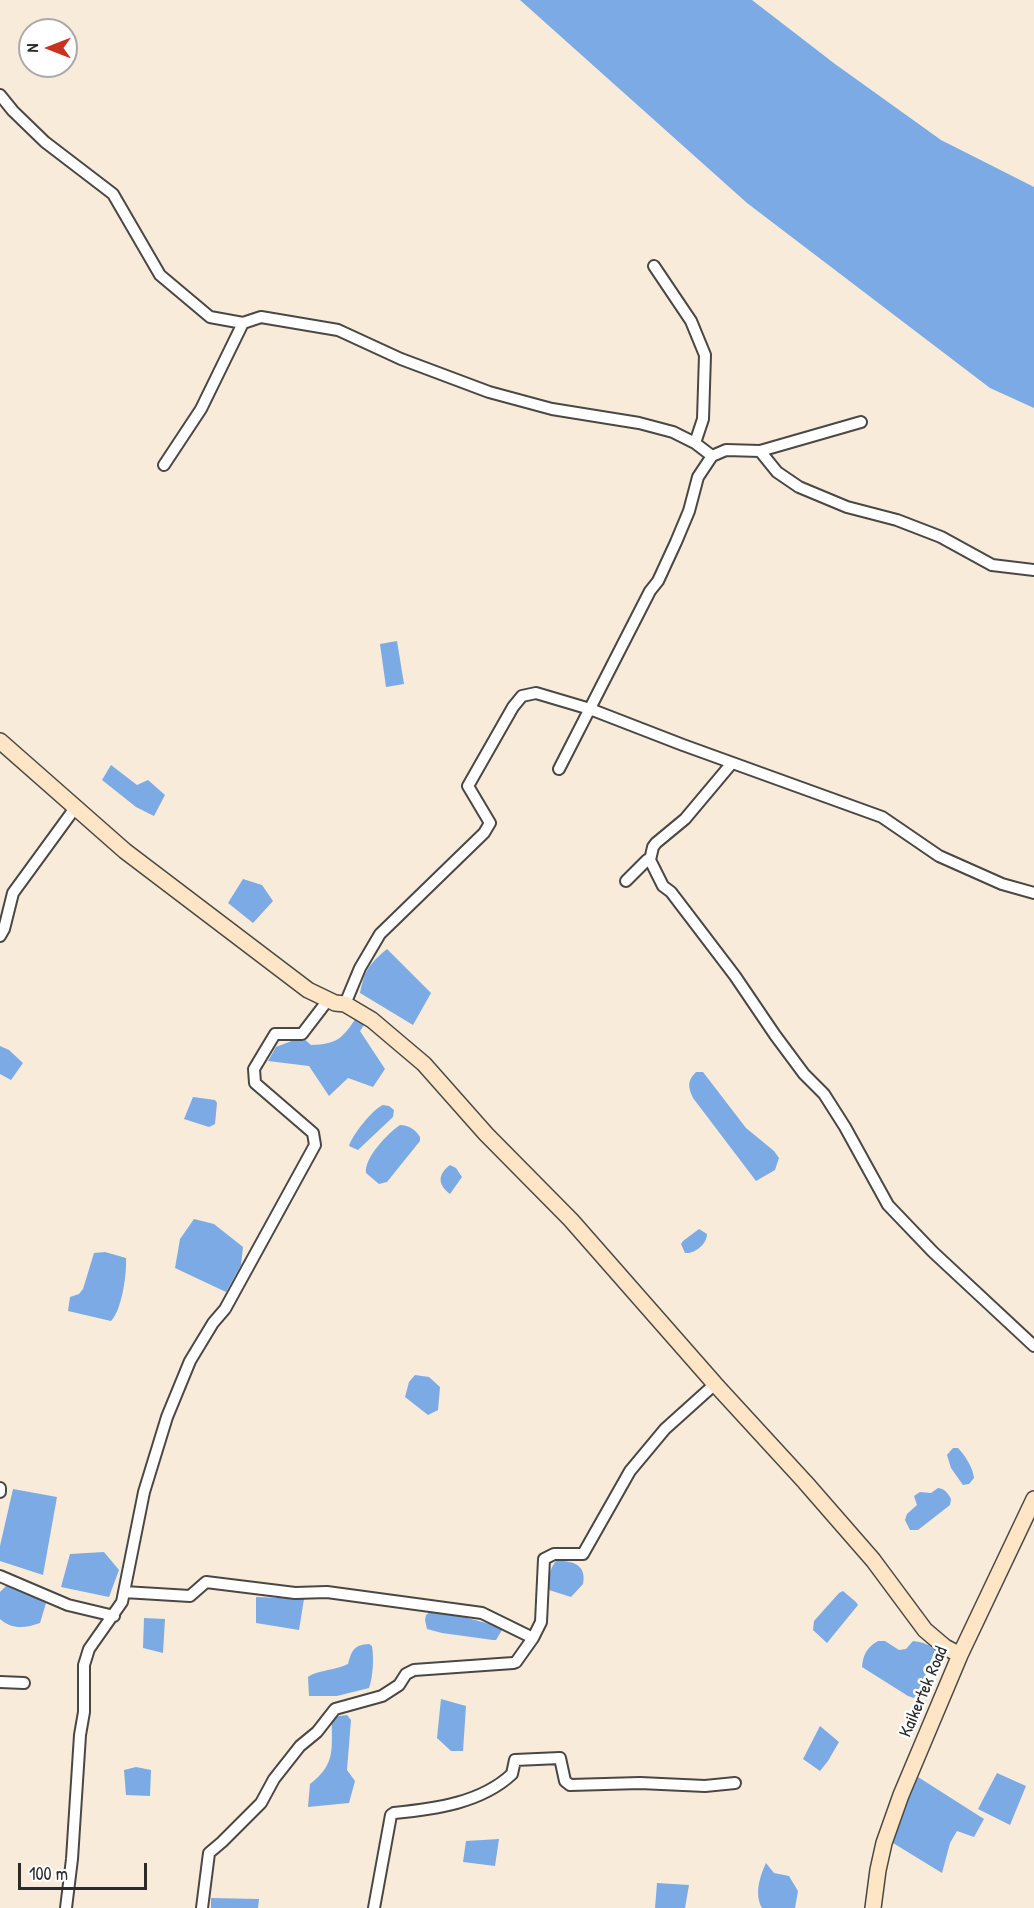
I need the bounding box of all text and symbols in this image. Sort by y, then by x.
north arrow [18,18,78,78]
text: N [21,44,43,52]
street label: Kaikertek Road [895,1643,953,1741]
scale bar [21,1851,150,1889]
text: 100 m [29,1861,68,1886]

